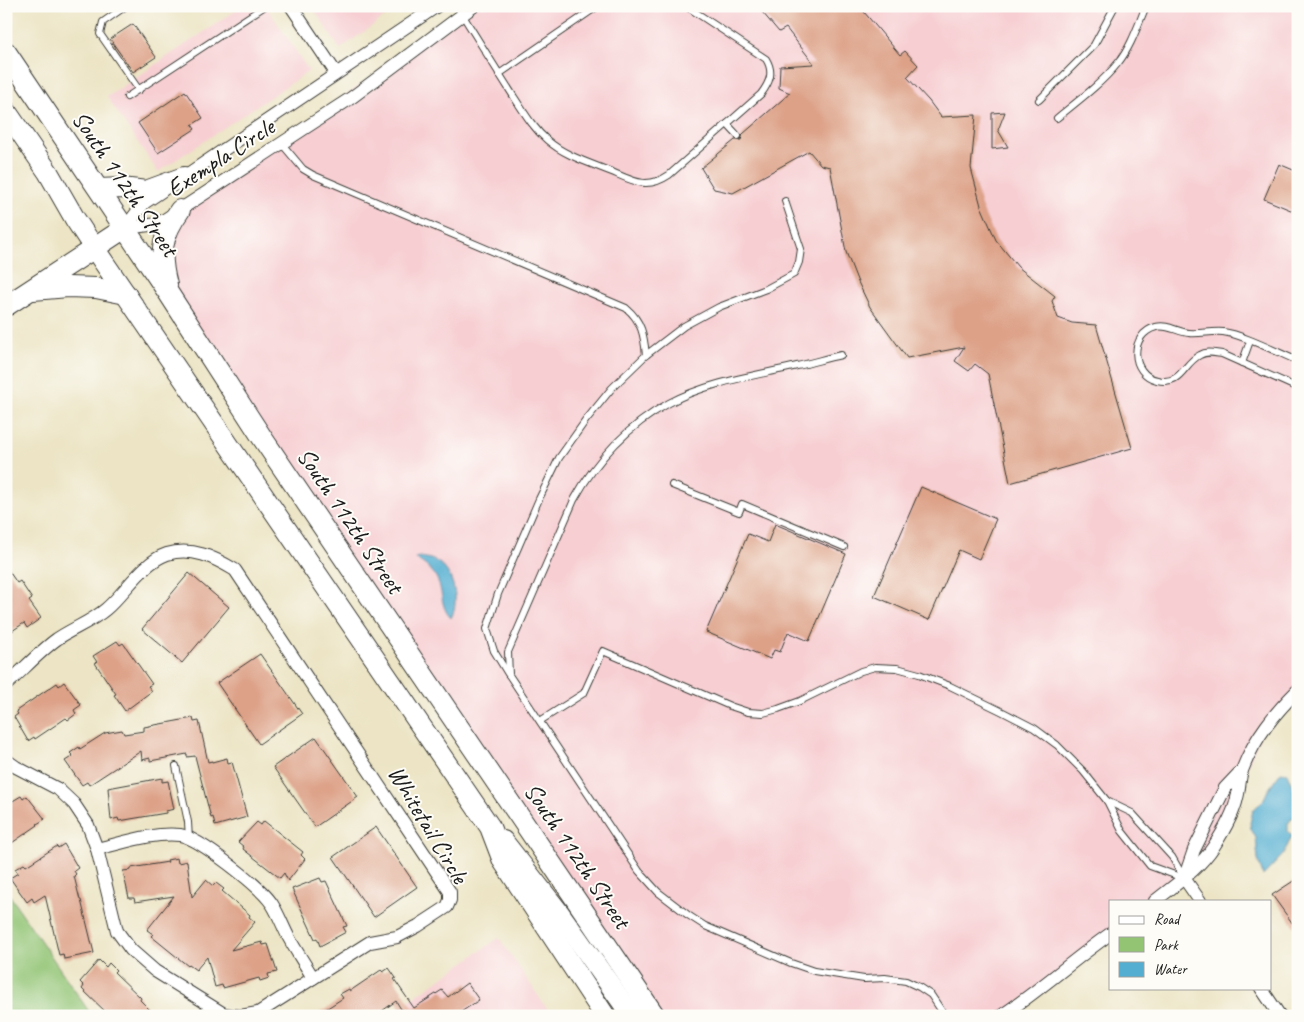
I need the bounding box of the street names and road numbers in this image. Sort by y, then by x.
street label: South 112th Street [65,105,187,265]
street label: Exempla Circle [161,110,282,205]
street label: South 112th Street [290,442,412,602]
street label: Whitetail Circle [380,760,477,891]
street label: South 112th Street [517,777,639,937]

